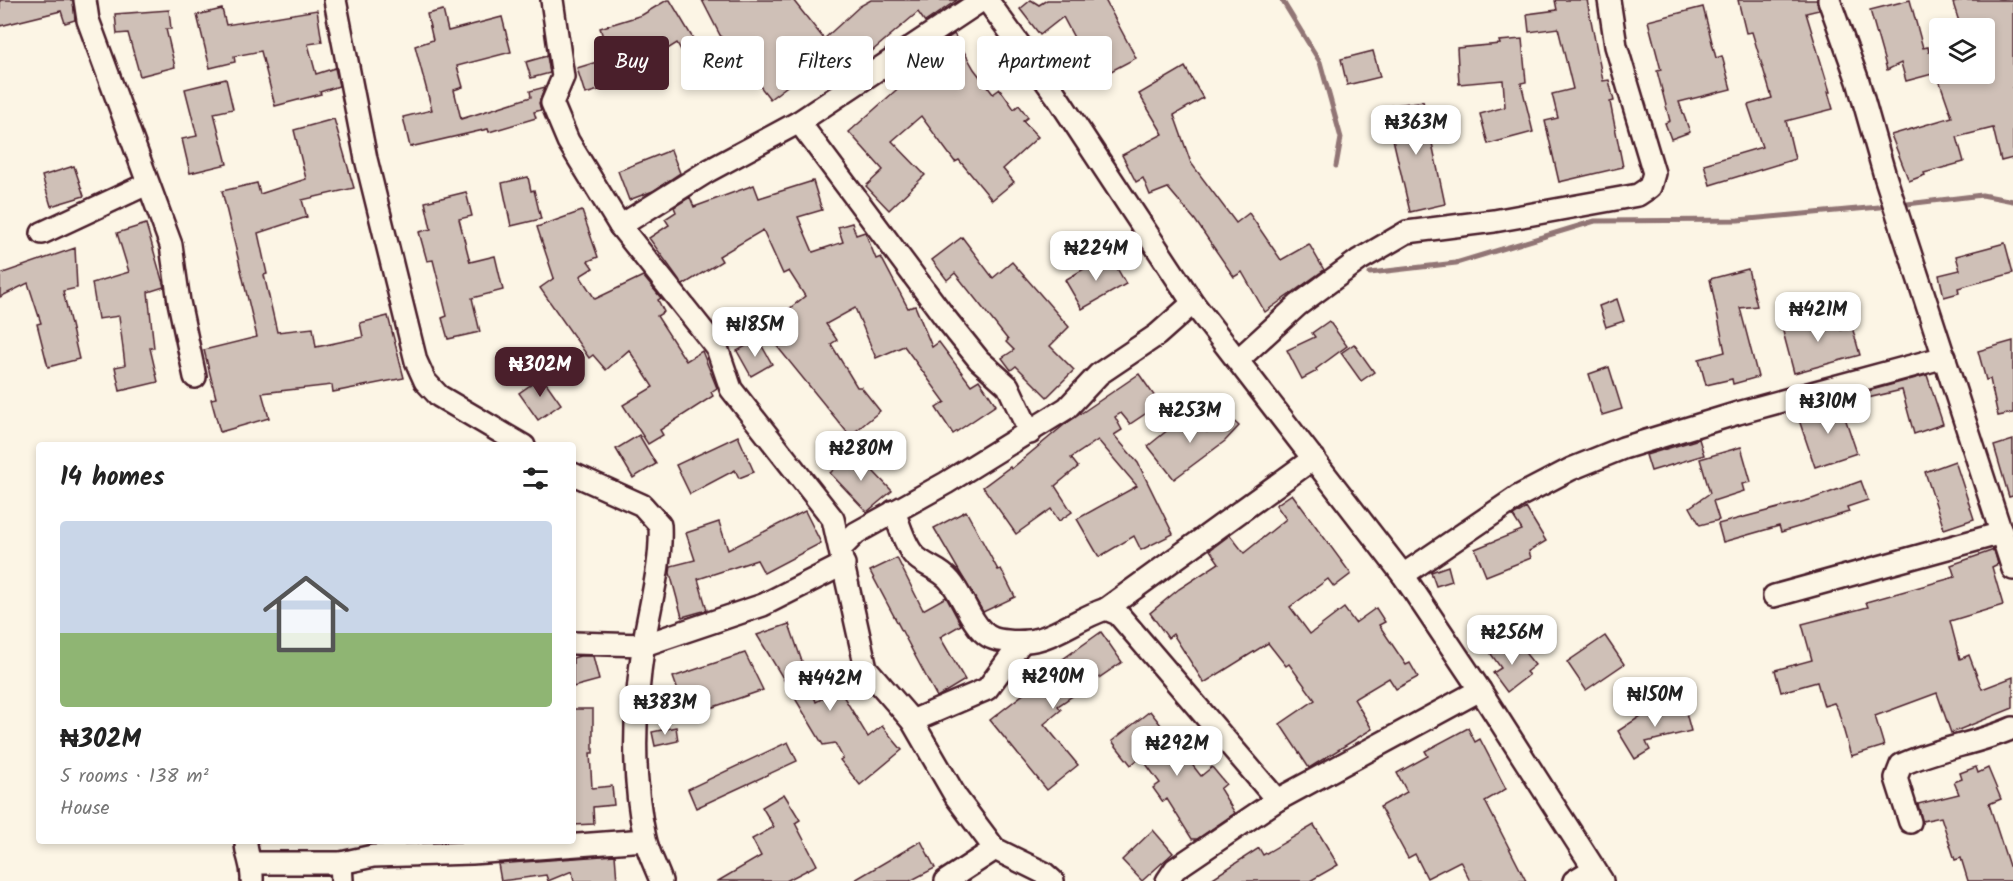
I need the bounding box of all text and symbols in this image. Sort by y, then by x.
map controls [1929,18,1995,84]
button: layers [1929,18,1995,84]
chip: Buy [594,36,669,90]
chip: Rent [681,36,764,90]
chip: Filters [776,36,873,90]
chip: New [885,36,965,90]
chip: Apartment [977,36,1112,90]
pin: ₦363M [1374,105,1458,156]
text: ₦363M [1385,108,1447,140]
pin: ₦224M [1054,231,1138,282]
text: ₦224M [1064,234,1128,266]
pin: ₦421M [1776,292,1860,343]
text: ₦421M [1789,295,1847,327]
pin: ₦185M [713,307,797,358]
text: ₦185M [726,310,784,342]
pin: ₦302M [498,347,582,398]
text: ₦302M [509,350,571,382]
pin: ₦310M [1786,384,1870,435]
text: ₦310M [1800,387,1856,419]
pin: ₦253M [1148,393,1232,444]
text: ₦253M [1159,396,1221,428]
pin: ₦280M [819,431,903,482]
text: ₦280M [829,434,893,466]
text: 14 homes [60,457,165,499]
icon: filters [519,462,552,495]
icon: home [252,560,360,668]
pin: ₦256M [1470,615,1554,666]
text: ₦256M [1481,618,1543,650]
pin: ₦290M [1011,659,1095,710]
pin: ₦442M [788,661,872,712]
text: ₦290M [1022,662,1084,694]
text: ₦442M [798,664,862,696]
pin: ₦150M [1613,677,1697,728]
text: ₦150M [1627,680,1683,712]
pin: ₦383M [623,685,707,736]
text: ₦383M [633,688,697,720]
text: ₦302M [60,719,141,761]
pin: ₦292M [1135,726,1219,777]
text: ₦292M [1145,729,1209,761]
text: 5 rooms · 138 m² [60,761,209,793]
text: House [60,793,110,825]

